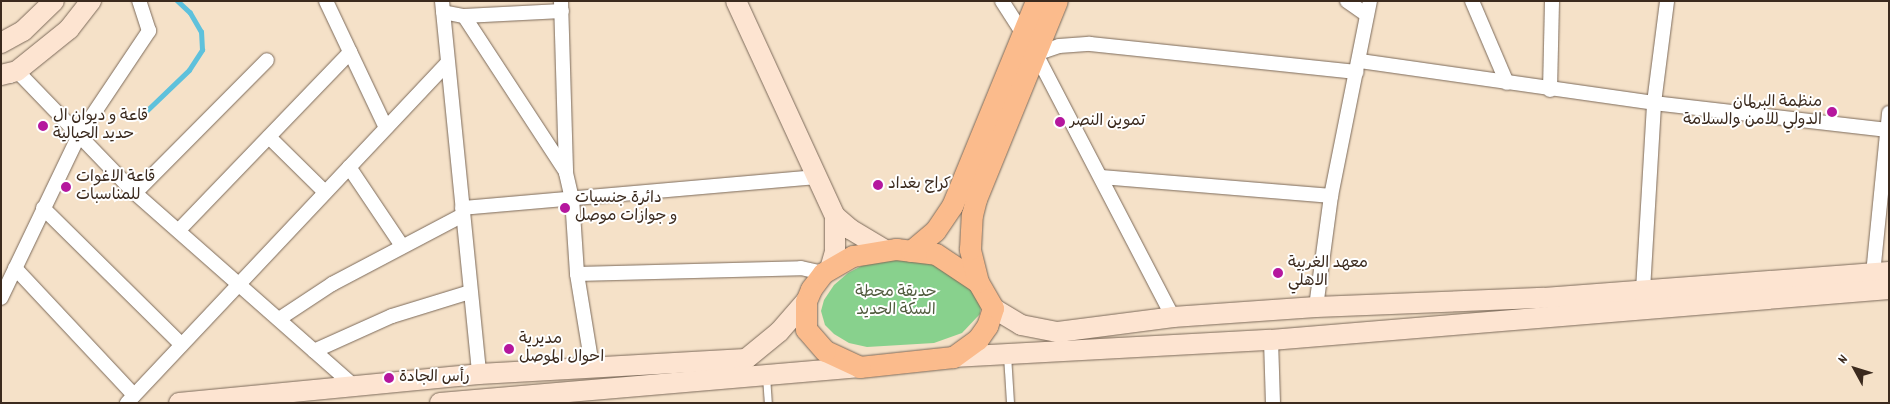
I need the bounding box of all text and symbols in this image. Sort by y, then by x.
place label: منظمة البرلمان الدولي للامن والسلامة [1683,93,1822,131]
marker: منظمة البرلمان الدولي للامن والسلامة [1826,106,1838,118]
place label: قاعة و ديوان ال حديد الحيالية [53,107,148,145]
place label: تموين النصر [1070,112,1145,132]
marker: تموين النصر [1054,116,1066,128]
marker: قاعة و ديوان ال حديد الحيالية [37,120,49,132]
place label: قاعة الاغوات للمناسبات [76,168,155,206]
place label: كراج بغداد [888,175,951,195]
marker: كراج بغداد [872,179,884,191]
marker: قاعة الاغوات للمناسبات [60,181,72,193]
place label: دائرة جنسيات و جوازات موصل [575,189,677,227]
marker: دائرة جنسيات و جوازات موصل [559,202,571,214]
place label: معهد الغربية الاهلي [1288,254,1368,292]
marker: معهد الغربية الاهلي [1272,267,1284,279]
park label: حديقة محطة السكة الحديد [855,283,937,321]
place label: مديرية احوال الموصل [519,330,604,368]
marker: مديرية احوال الموصل [503,343,515,355]
north arrow [1830,344,1880,394]
text: N [1833,351,1853,369]
place label: رأس الجادة [399,368,470,388]
marker: رأس الجادة [383,372,395,384]

